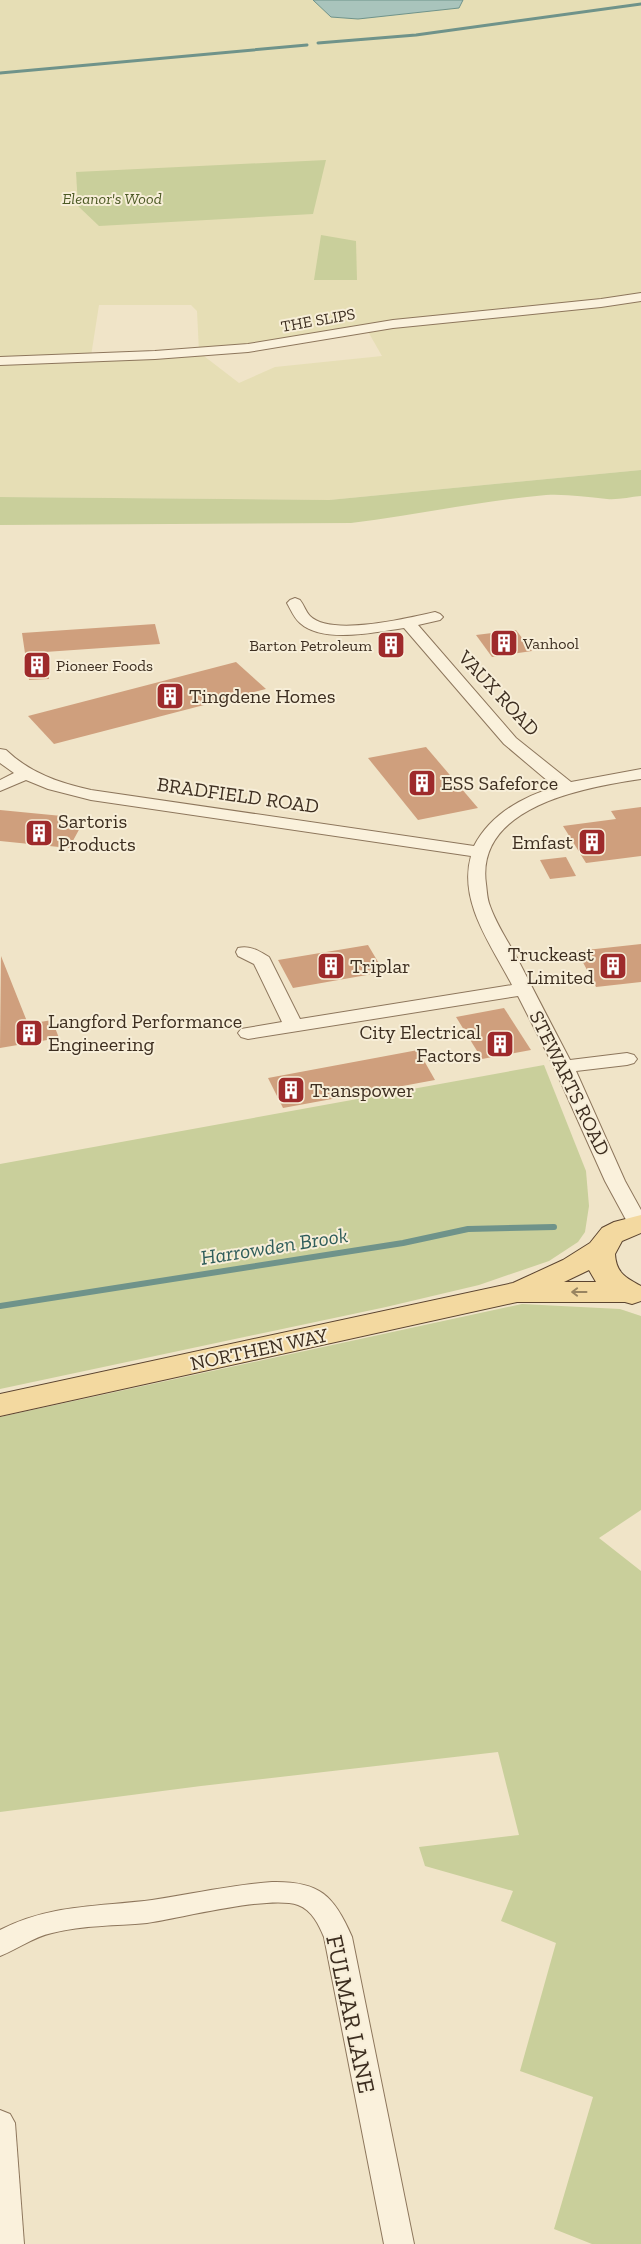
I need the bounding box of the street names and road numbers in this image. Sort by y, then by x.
street label: THE SLIPS [279,304,357,336]
street label: VAUX ROAD [453,645,545,741]
street label: BRADFIELD ROAD [155,772,321,818]
street label: STEWARTS ROAD [525,1007,615,1159]
street label: NORTHEN WAY [188,1323,331,1375]
street label: FULMAR LANE [320,1932,382,2096]

